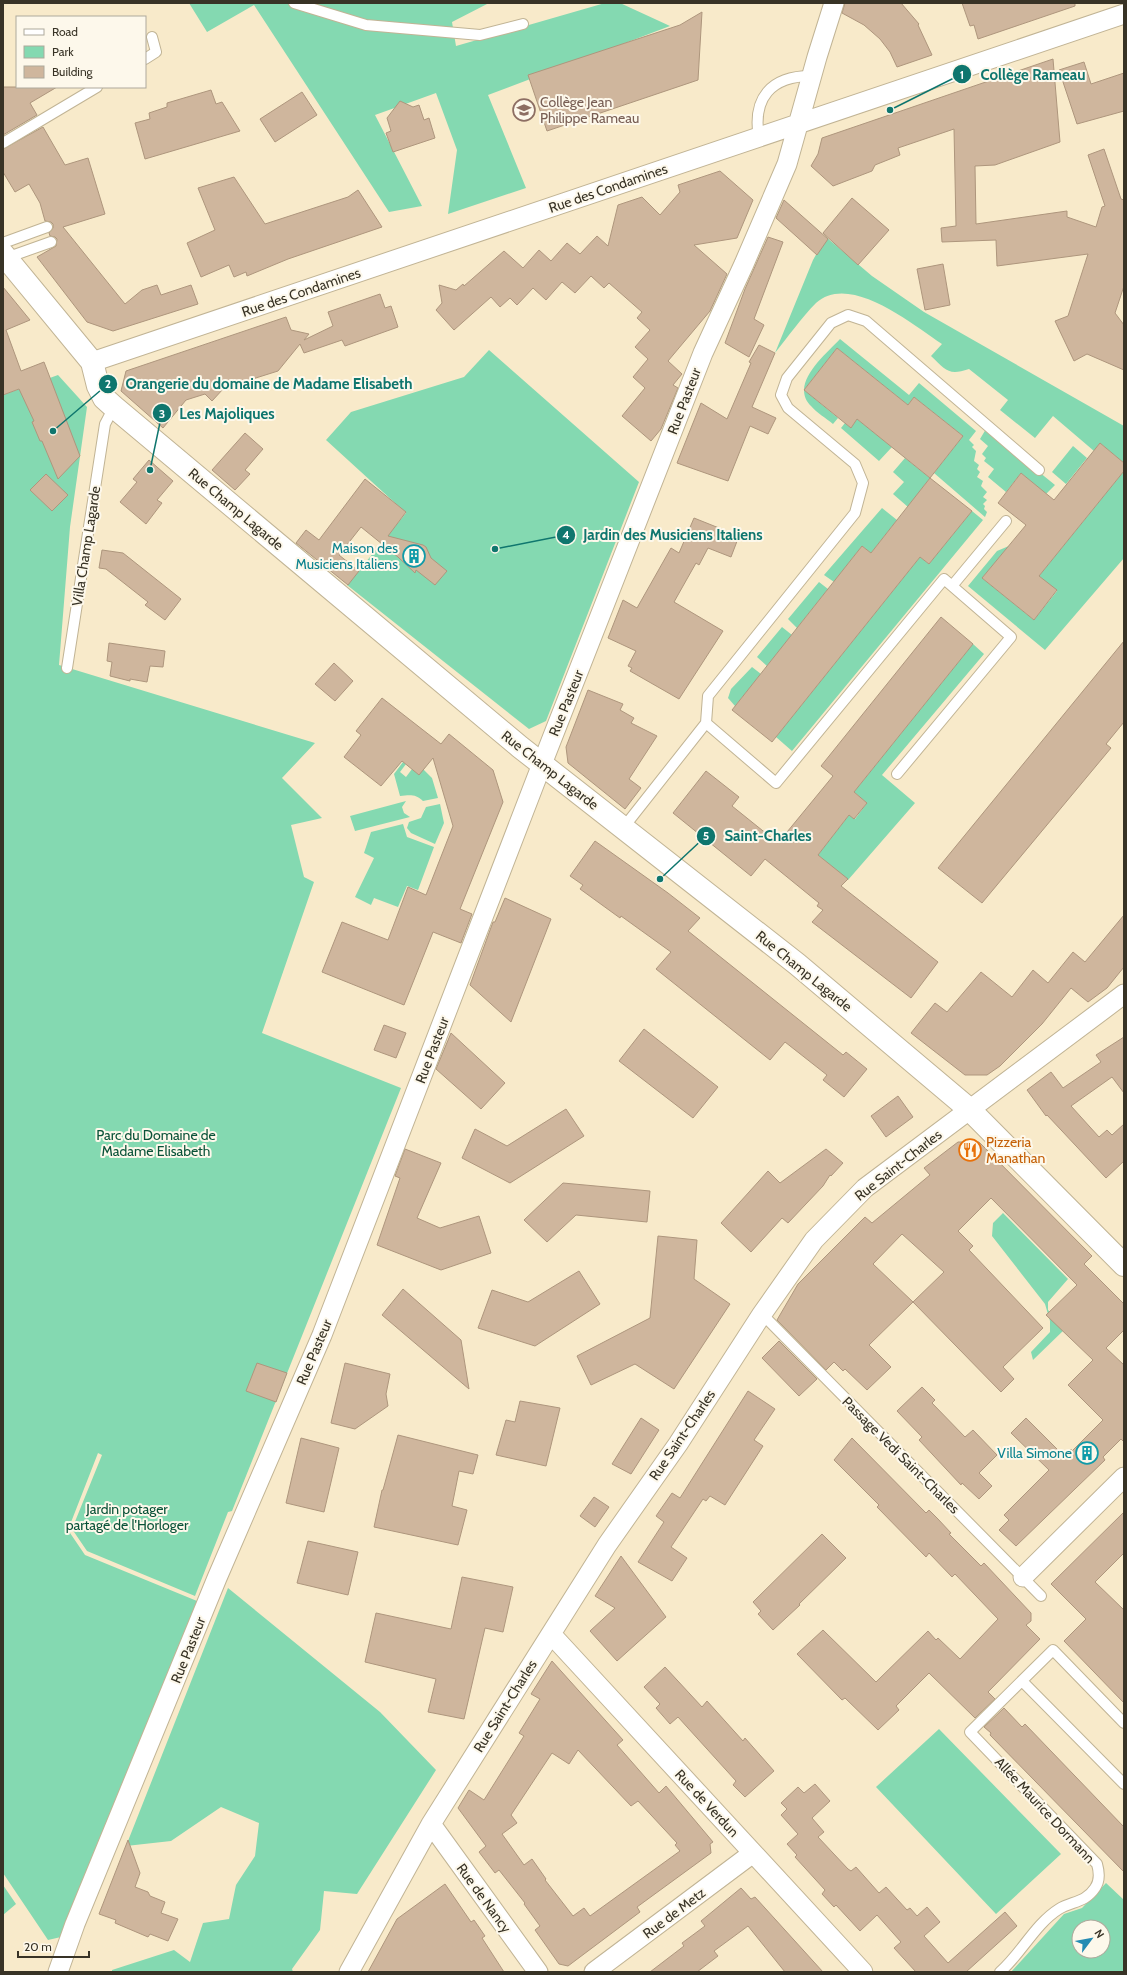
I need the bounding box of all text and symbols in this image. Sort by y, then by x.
legend [16,16,146,88]
text: Road [52,24,78,39]
text: Park [52,44,74,59]
callout: Collège Rameau [952,61,1093,88]
text: Building [52,64,94,79]
text: Collège Rameau [981,66,1085,84]
text: 1 [960,67,964,82]
place label: Collège Jean Philippe Rameau [540,93,639,127]
school or university icon: Collège Jean Philippe Rameau [511,97,537,123]
street label: Rue des Condamines [546,159,670,217]
street label: Rue des Condamines [239,263,363,321]
street label: Rue Pasteur [663,365,705,437]
callout: Orangerie du domaine de Madame Elisabeth [98,370,421,397]
text: Orangerie du domaine de Madame Elisabeth [126,375,412,393]
text: 2 [105,376,111,391]
callout: Les Majoliques [152,400,283,427]
text: Les Majoliques [179,405,275,423]
text: 3 [159,406,165,421]
street label: Rue Champ Lagarde [185,464,287,554]
street label: Villa Champ Lagarde [68,485,104,607]
callout: Jardin des Musiciens Italiens [556,521,771,548]
text: Jardin des Musiciens Italiens [582,526,763,544]
text: 4 [562,527,570,542]
place label: Maison des Musiciens Italiens [295,539,398,573]
building icon: Maison des Musiciens Italiens [401,543,427,569]
street label: Rue Pasteur [545,667,588,739]
street label: Rue Champ Lagarde [498,726,602,814]
callout: Saint-Charles [696,823,819,850]
text: Saint-Charles [724,827,812,845]
text: 5 [703,828,709,843]
street label: Rue Champ Lagarde [752,927,856,1015]
street label: Rue Pasteur [411,1014,453,1086]
street label: Rue Saint-Charles [851,1125,945,1205]
park label: Parc du Domaine de Madame Elisabeth [96,1126,216,1160]
place label: Pizzeria Manathan [986,1133,1045,1167]
restaurant icon: Pizzeria Manathan [957,1137,983,1163]
street label: Rue Pasteur [292,1316,336,1388]
street label: Rue Saint-Charles [645,1386,719,1484]
street label: Passage Vedi Saint-Charles [839,1393,964,1518]
building icon: Villa Simone [1074,1440,1100,1466]
place label: Villa Simone [997,1444,1072,1462]
park label: Jardin potager partagé de l'Horloger [66,1500,189,1534]
street label: Rue Pasteur [167,1614,210,1686]
street label: Rue Saint-Charles [469,1656,541,1756]
street label: Allée Maurice Dormann [991,1753,1099,1867]
street label: Rue de Verdun [671,1765,743,1841]
street label: Rue de Nancy [453,1860,515,1936]
street label: Rue de Metz [639,1883,709,1942]
north arrow [1071,1919,1111,1959]
text: N [1091,1927,1107,1941]
scale bar [18,1933,89,1959]
text: 20 m [24,1939,52,1954]

